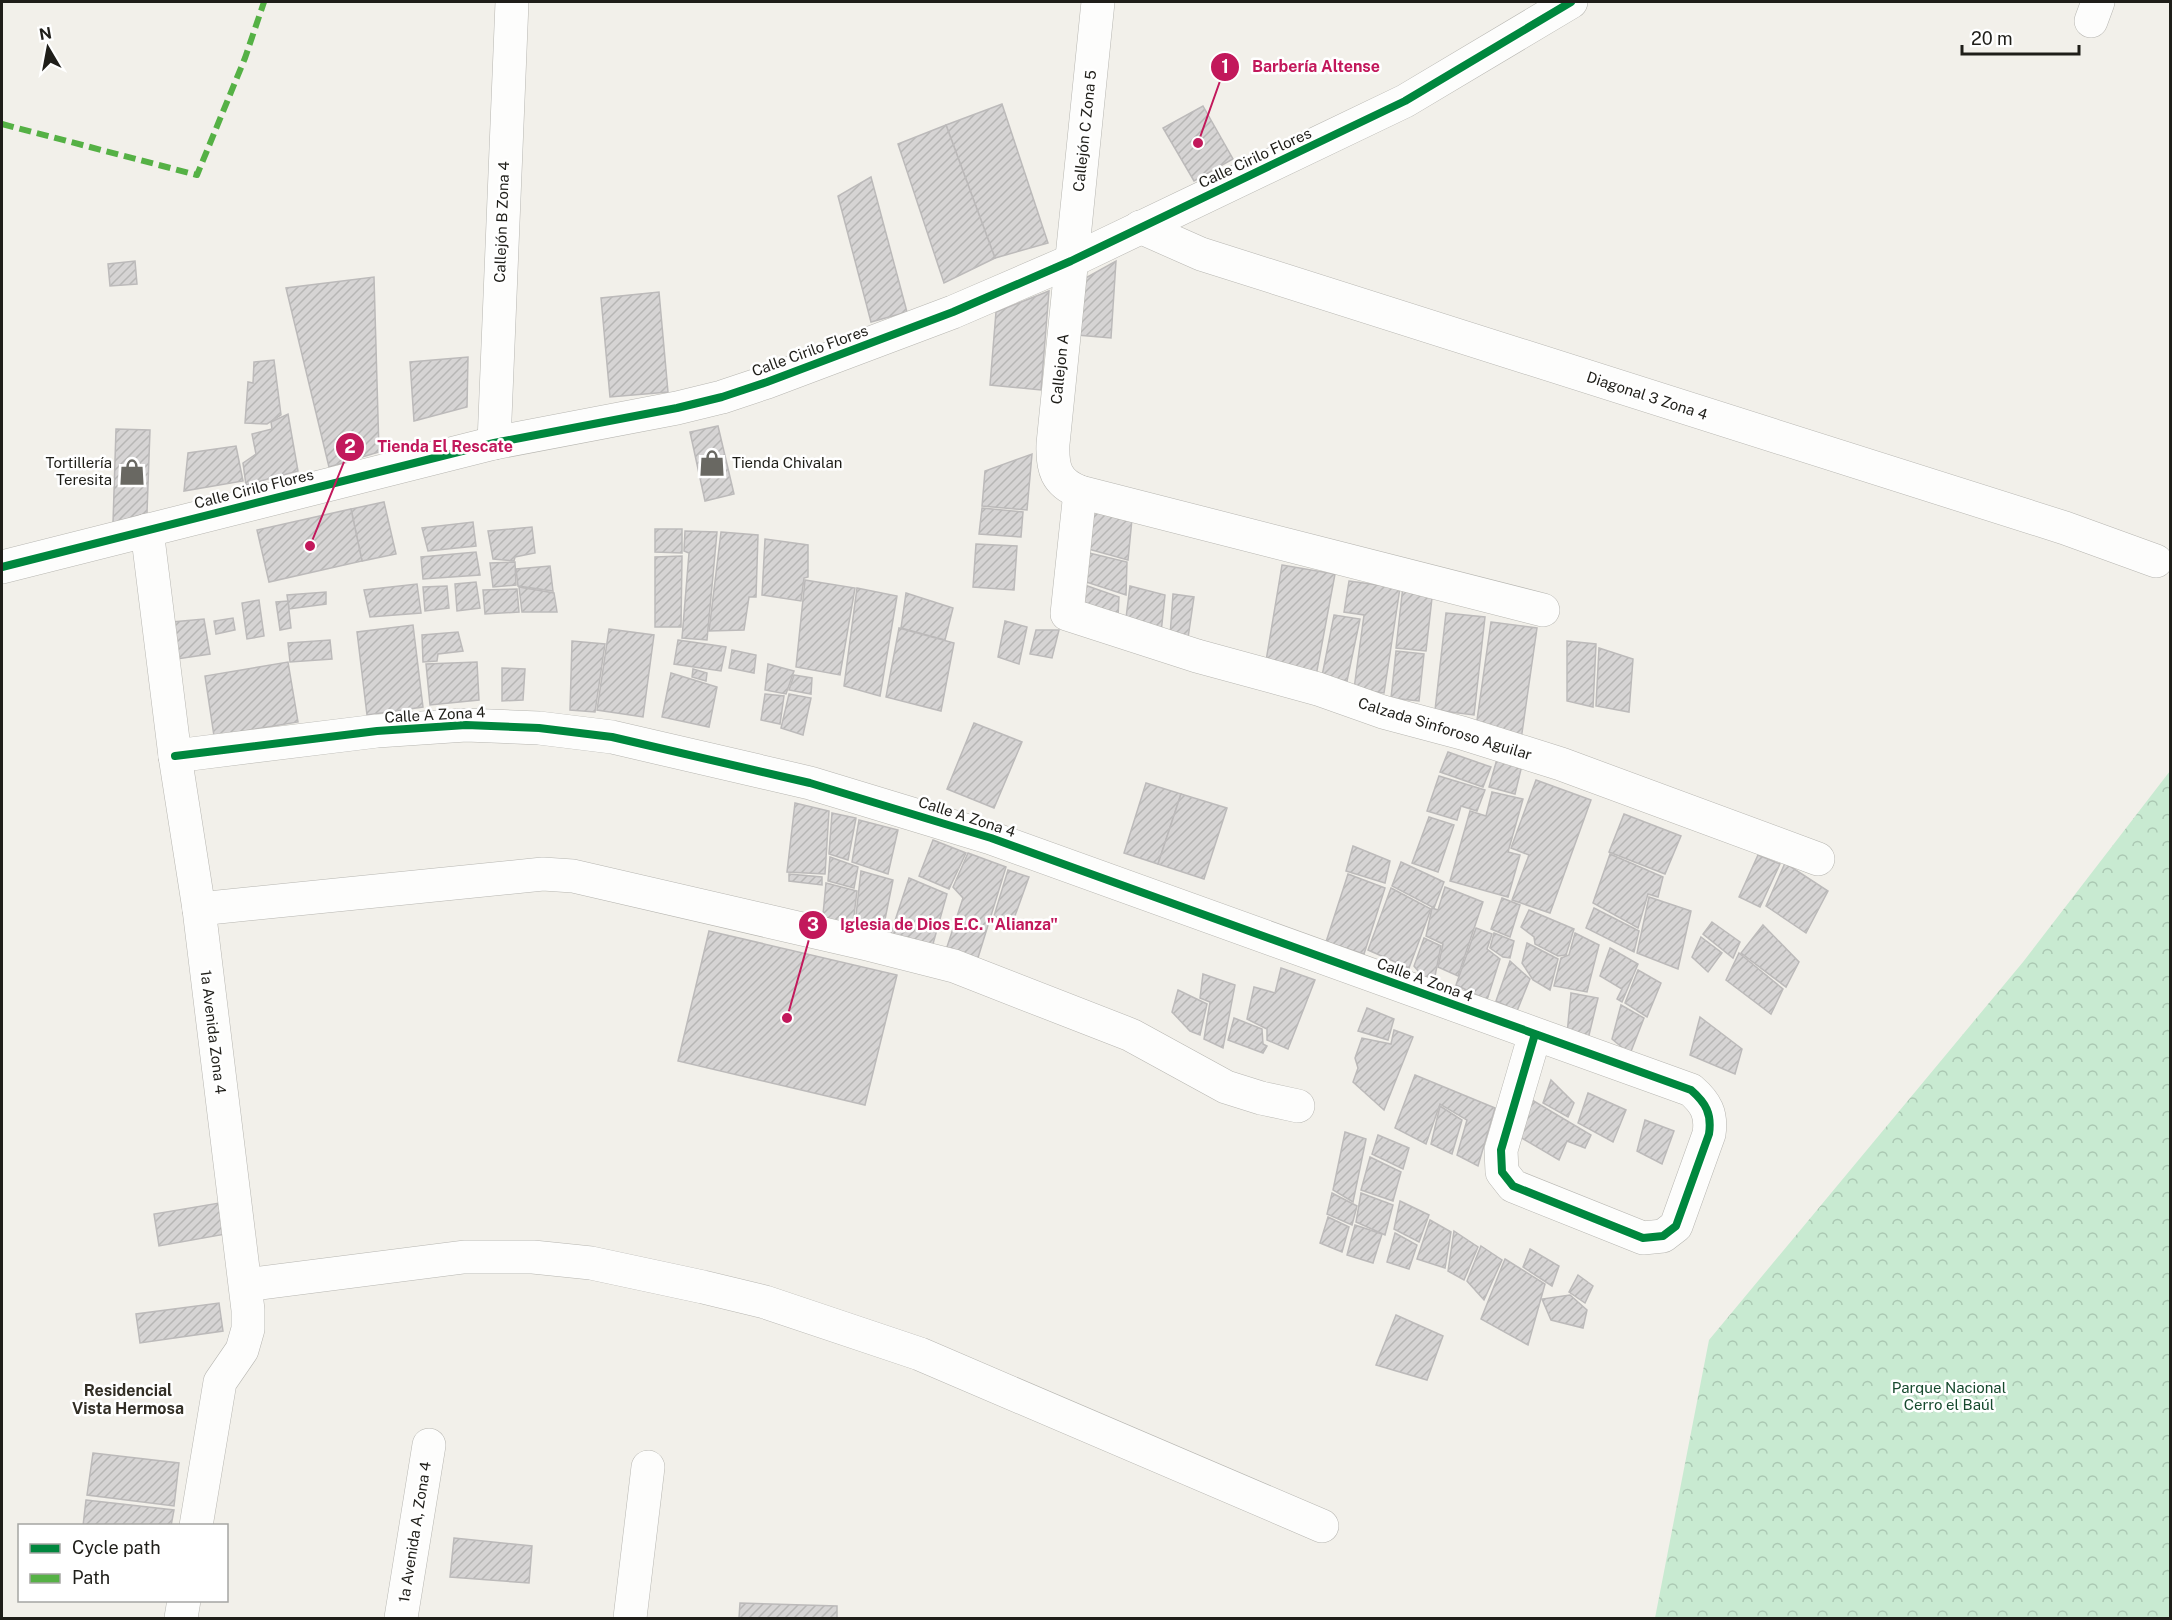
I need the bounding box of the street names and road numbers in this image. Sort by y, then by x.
street label: Callejón C Zona 5 [1070,69,1099,193]
street label: Calle Cirilo Flores [1196,124,1314,191]
street label: Callejón B Zona 4 [491,161,512,283]
street label: Calle Cirilo Flores [749,322,870,379]
street label: Callejon A [1047,332,1072,405]
street label: Diagonal 3 Zona 4 [1585,368,1710,423]
street label: Calle Cirilo Flores [192,465,315,512]
street label: Calzada Sinforoso Aguilar [1356,694,1534,763]
street label: Calle A Zona 4 [384,703,486,726]
street label: Calle A Zona 4 [916,793,1018,840]
street label: Calle A Zona 4 [1375,954,1476,1005]
street label: 1a Avenida Zona 4 [197,969,230,1095]
street label: 1a Avenida A, Zona 4 [395,1460,434,1604]

